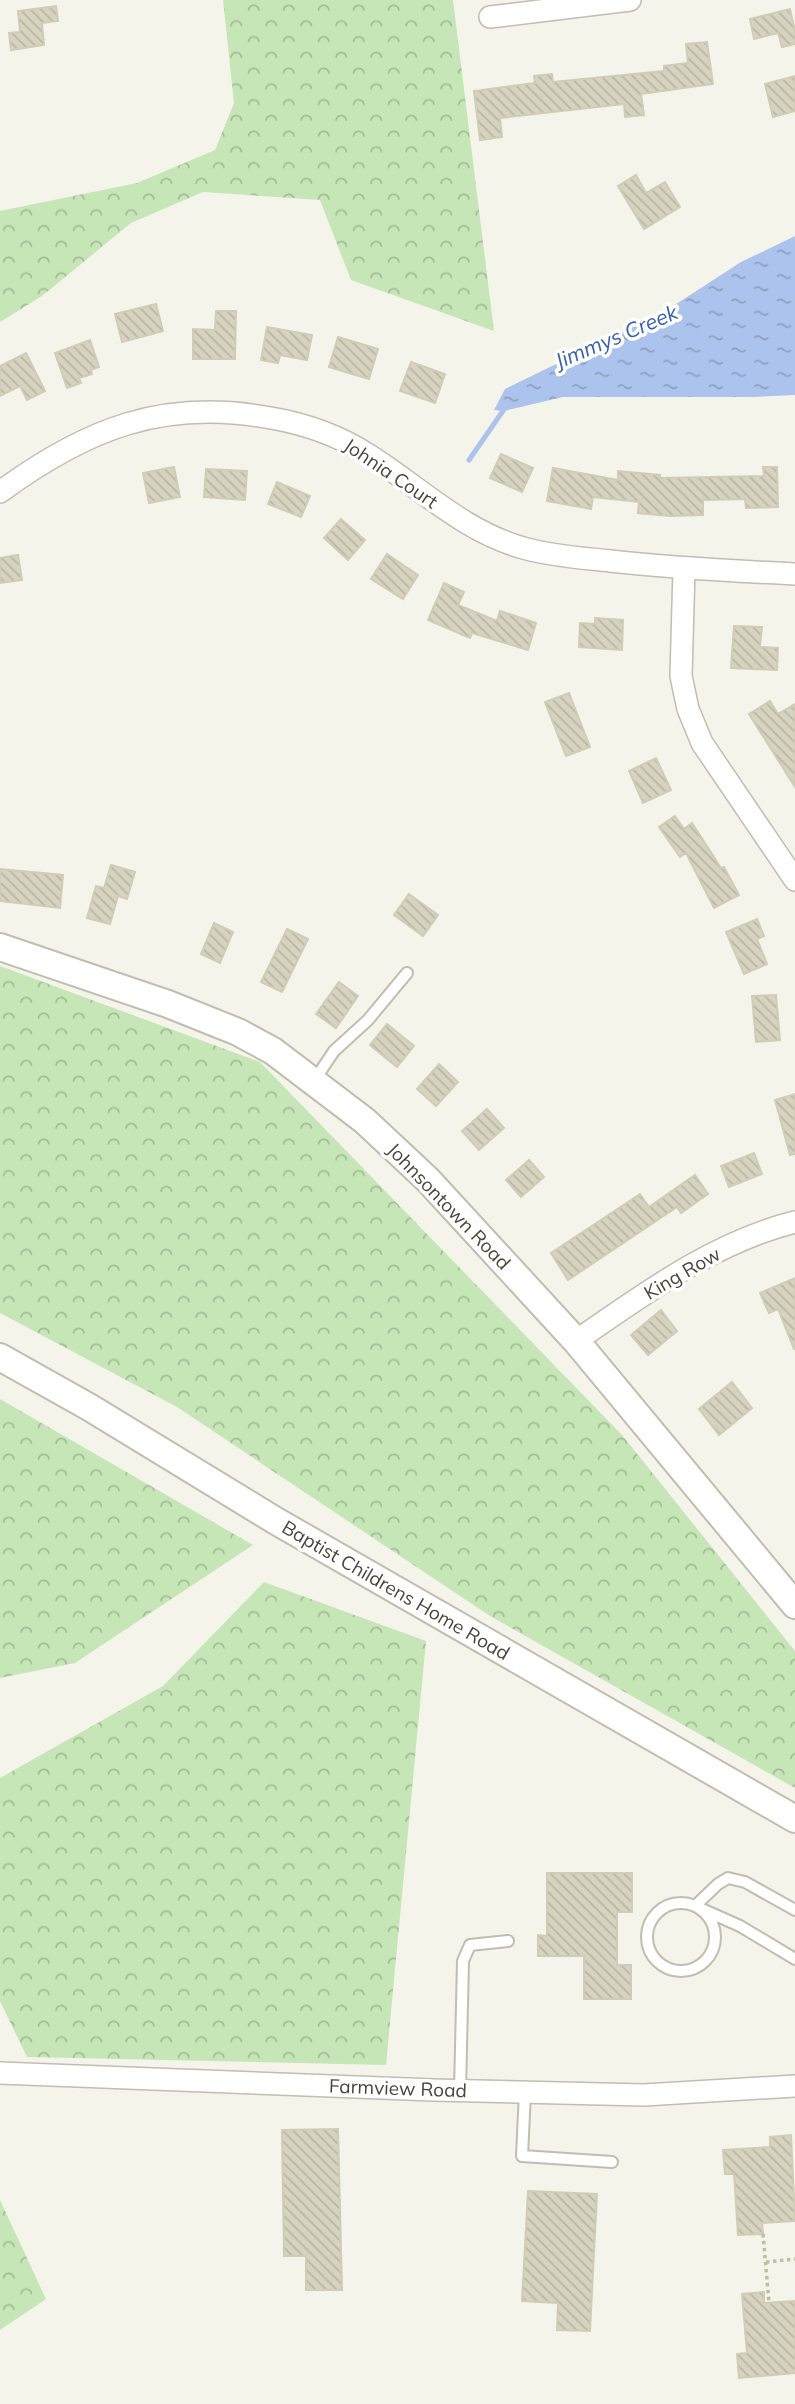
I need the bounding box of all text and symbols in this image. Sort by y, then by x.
water label: Jimmys Creek [549,298,682,374]
street label: Johnia Court [339,433,443,513]
street label: Johnsontown Road [382,1138,516,1274]
street label: King Row [640,1242,724,1304]
street label: Baptist Childrens Home Road [278,1515,514,1665]
street label: Farmview Road [329,2074,467,2102]

